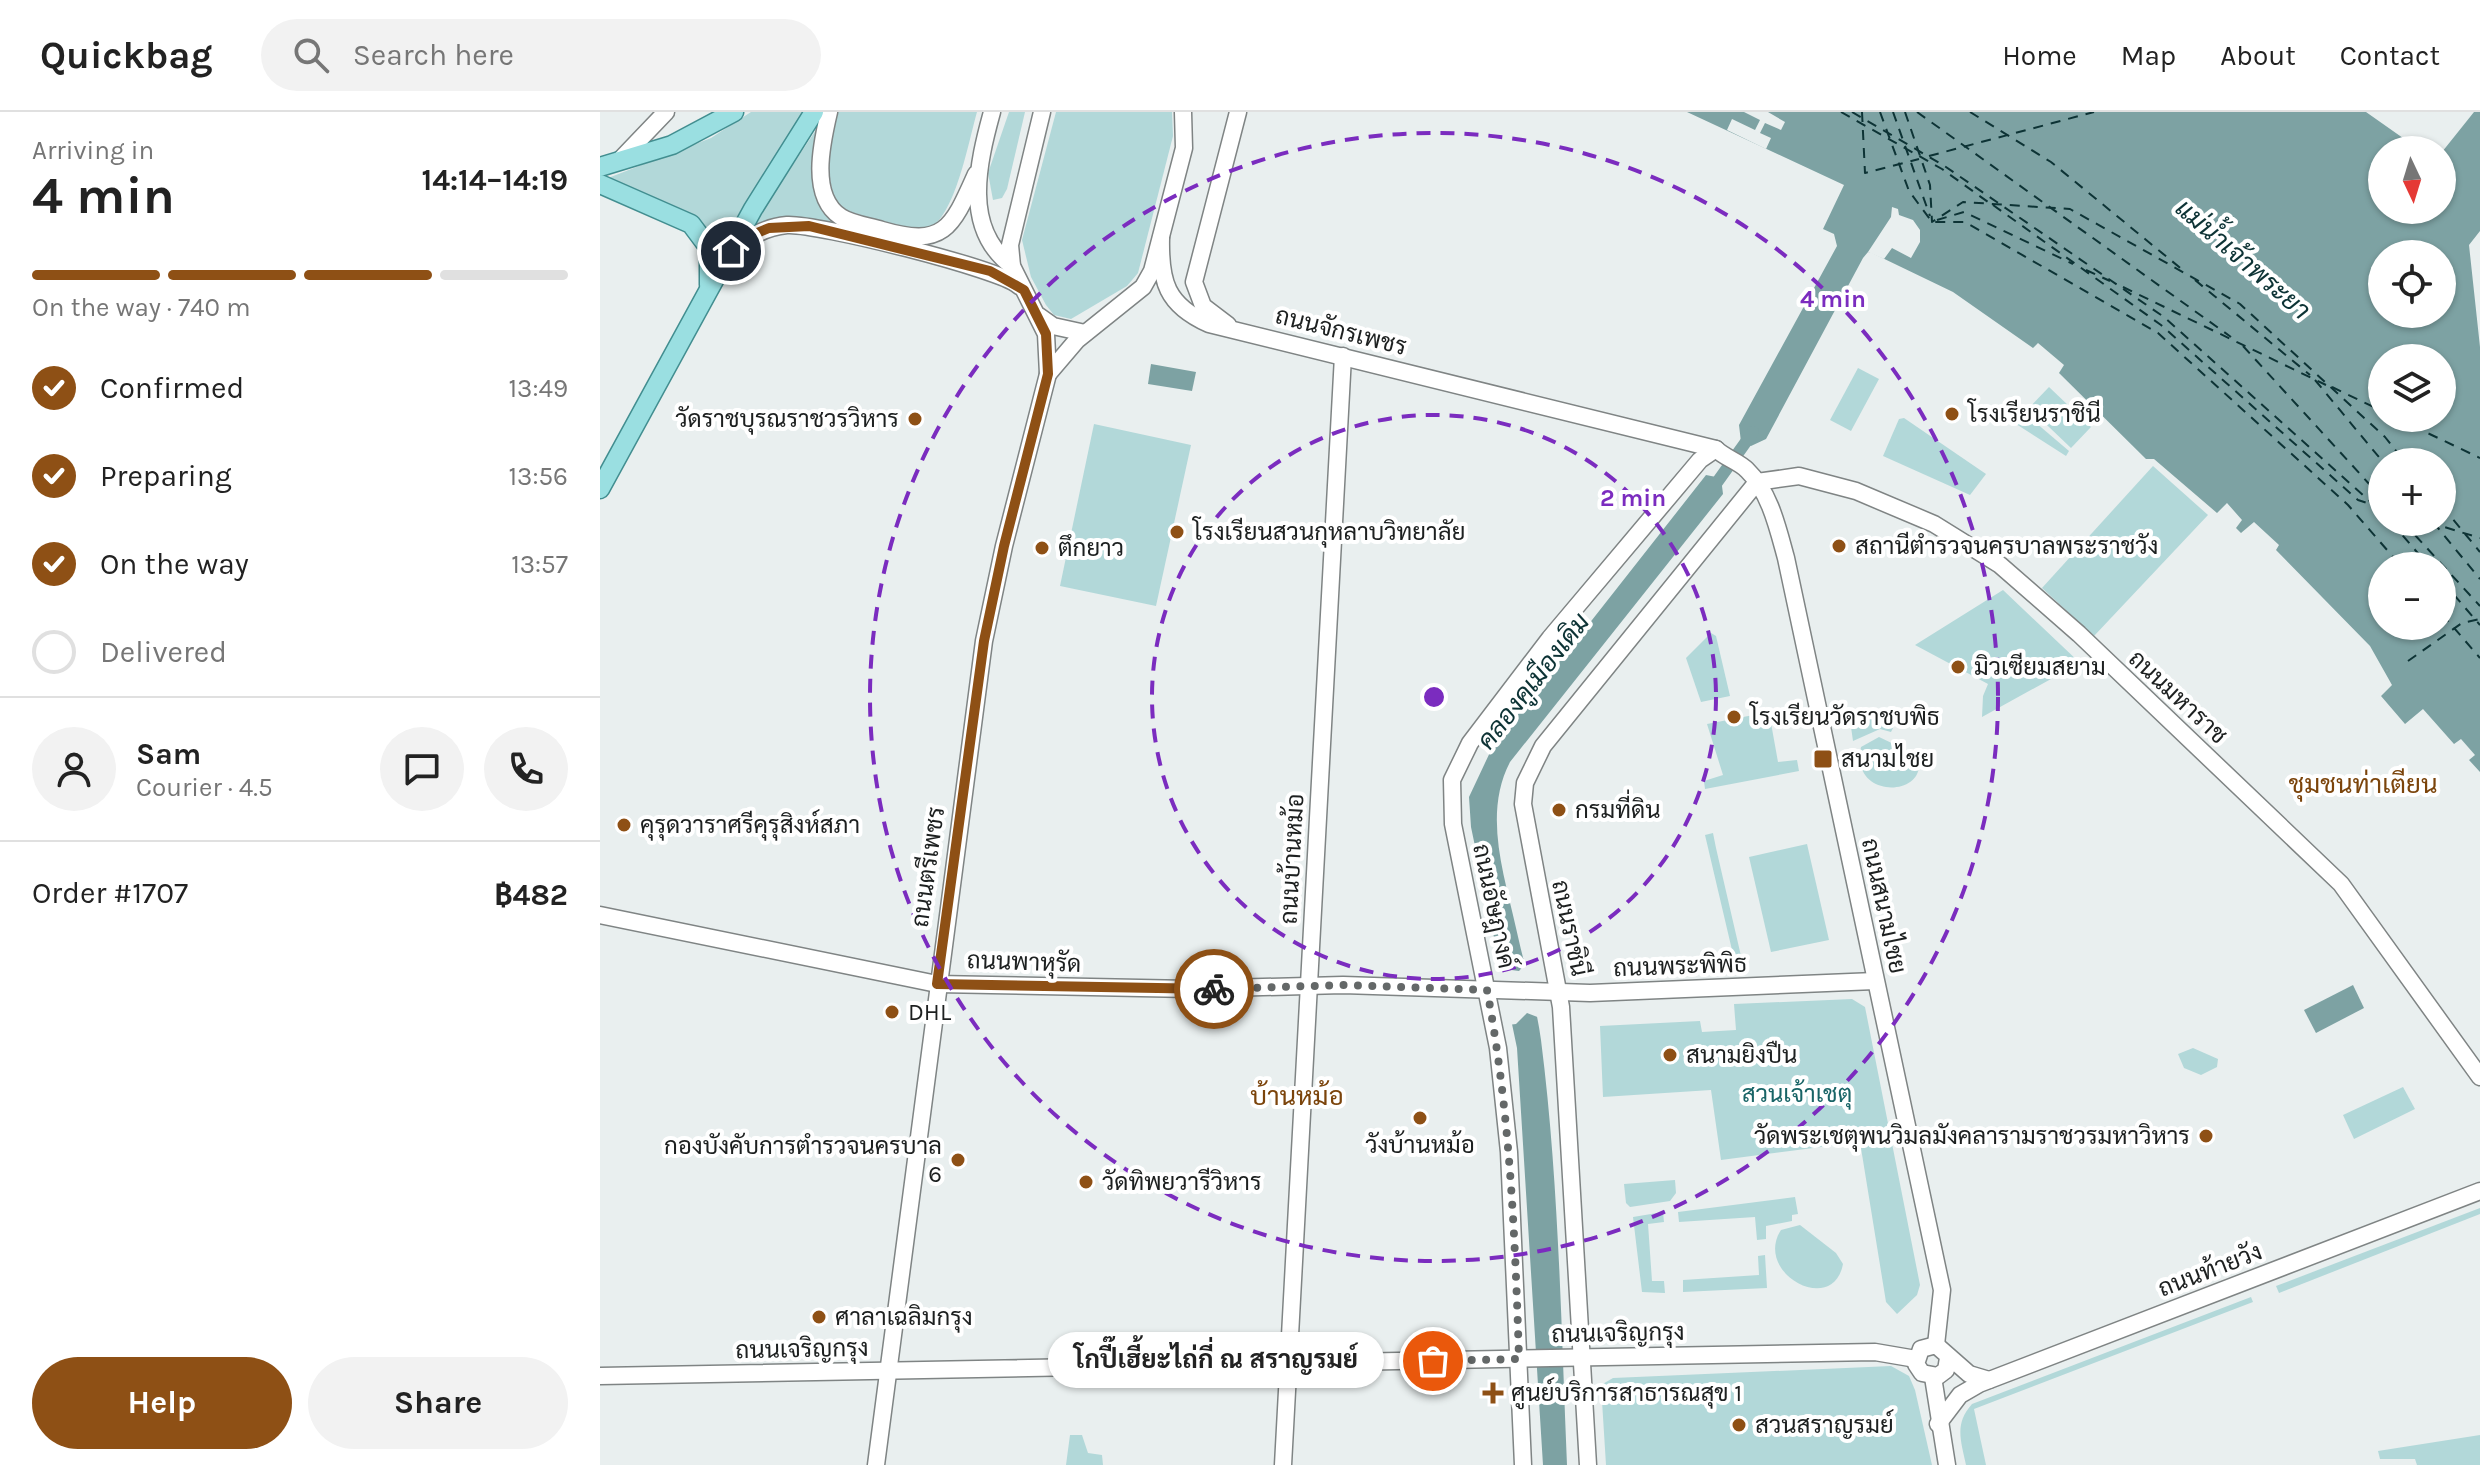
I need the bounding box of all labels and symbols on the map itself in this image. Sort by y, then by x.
north arrow [2368,136,2456,224]
water label: แม่น้ำเจ้าพระยา [2169,188,2320,326]
pin [697,217,765,285]
text: 4 min [1800,285,1866,313]
street label: ถนนจักรเพชร [1273,301,1409,361]
place label: โรงเรียนราชินี [1966,398,2101,428]
place label: วัดราชบุรณราชวรวิหาร [675,405,899,435]
marker: โรงเรียนราชินี [1943,405,1961,423]
marker: วัดราชบุรณราชวรวิหาร [906,410,924,428]
text: 2 min [1600,484,1666,512]
place label: โรงเรียนสวนกุหลาบวิทยาลัย [1191,516,1465,548]
marker: โรงเรียนสวนกุหลาบวิทยาลัย [1168,523,1186,541]
place label: สถานีตำรวจนครบาลพระราชวัง [1855,531,2158,560]
place label: ตึกยาว [1058,534,1124,562]
marker: สถานีตำรวจนครบาลพระราชวัง [1830,537,1848,555]
marker: ตึกยาว [1033,539,1051,557]
water label: คลองคูเมืองเดิม [1470,607,1598,757]
street label: ถนนมหาราช [2123,644,2233,750]
place label: มิวเซียมสยาม [1974,652,2106,681]
marker: มิวเซียมสยาม [1949,658,1967,676]
centre of rings [1420,683,1448,711]
place label: โรงเรียนวัดราชบพิธ [1748,701,1940,731]
marker: โรงเรียนวัดราชบพิธ [1725,708,1743,726]
place label: สนามไชย [1841,743,1934,773]
marker: สนามไชย [1812,748,1834,770]
district label: ชุมชนท่าเตียน [2288,768,2438,802]
place label: กรมที่ดิน [1575,789,1660,824]
street label: ถนนบ้านหม้อ [1274,793,1309,925]
marker: กรมที่ดิน [1550,801,1568,819]
street label: ถนนตรีเพชร [905,805,950,929]
place label: คุรุดวาราศรีคุรุสิงห์สภา [640,809,860,841]
marker: คุรุดวาราศรีคุรุสิงห์สภา [615,816,633,834]
street label: ถนนสนามไชย [1856,835,1914,976]
street label: ถนนอัษฎางค์ [1465,841,1523,971]
street label: ถนนราชินี [1546,877,1595,979]
street label: ถนนพาหุรัด [966,946,1082,980]
courier [1174,949,1254,1029]
street label: ถนนพระพิพิธ [1613,950,1747,982]
place label: DHL [908,998,952,1026]
marker: DHL [883,1003,901,1021]
place label: สนามยิงปืน [1686,1040,1797,1069]
marker: สนามยิงปืน [1661,1046,1679,1064]
park label: สวนเจ้าเชตุ [1742,1079,1852,1110]
district label: บ้านหม้อ [1250,1080,1344,1112]
marker: วังบ้านหม้อ [1411,1109,1429,1127]
place label: วัดพระเชตุพนวิมลมังคลารามราชวรมหาวิหาร [1754,1122,2190,1152]
marker: วัดพระเชตุพนวิมลมังคลารามราชวรมหาวิหาร [2197,1127,2215,1145]
place label: วังบ้านหม้อ [1365,1130,1475,1159]
place label: กองบังคับการตำรวจนครบาล 6 [664,1132,942,1188]
marker: กองบังคับการตำรวจนครบาล 6 [949,1151,967,1169]
place label: วัดทิพยวารีวิหาร [1102,1167,1262,1196]
marker: วัดทิพยวารีวิหาร [1077,1173,1095,1191]
street label: ถนนท้ายวัง [2154,1236,2266,1303]
place label: ศาลาเฉลิมกรุง [835,1303,973,1333]
marker: ศาลาเฉลิมกรุง [810,1308,828,1326]
street label: ถนนเจริญกรุง [1551,1318,1685,1350]
pin [1399,1327,1467,1395]
callout: โกปี๊เฮี้ยะไถ่กี่ ณ สราญรมย์ [1049,1333,1385,1389]
street label: ถนนเจริญกรุง [735,1334,869,1366]
place label: ศูนย์บริการสาธารณสุข 1 [1511,1377,1742,1410]
marker: ศูนย์บริการสาธารณสุข 1 [1482,1382,1504,1404]
place label: สวนสราญรมย์ [1755,1409,1894,1439]
marker: สวนสราญรมย์ [1730,1416,1748,1434]

